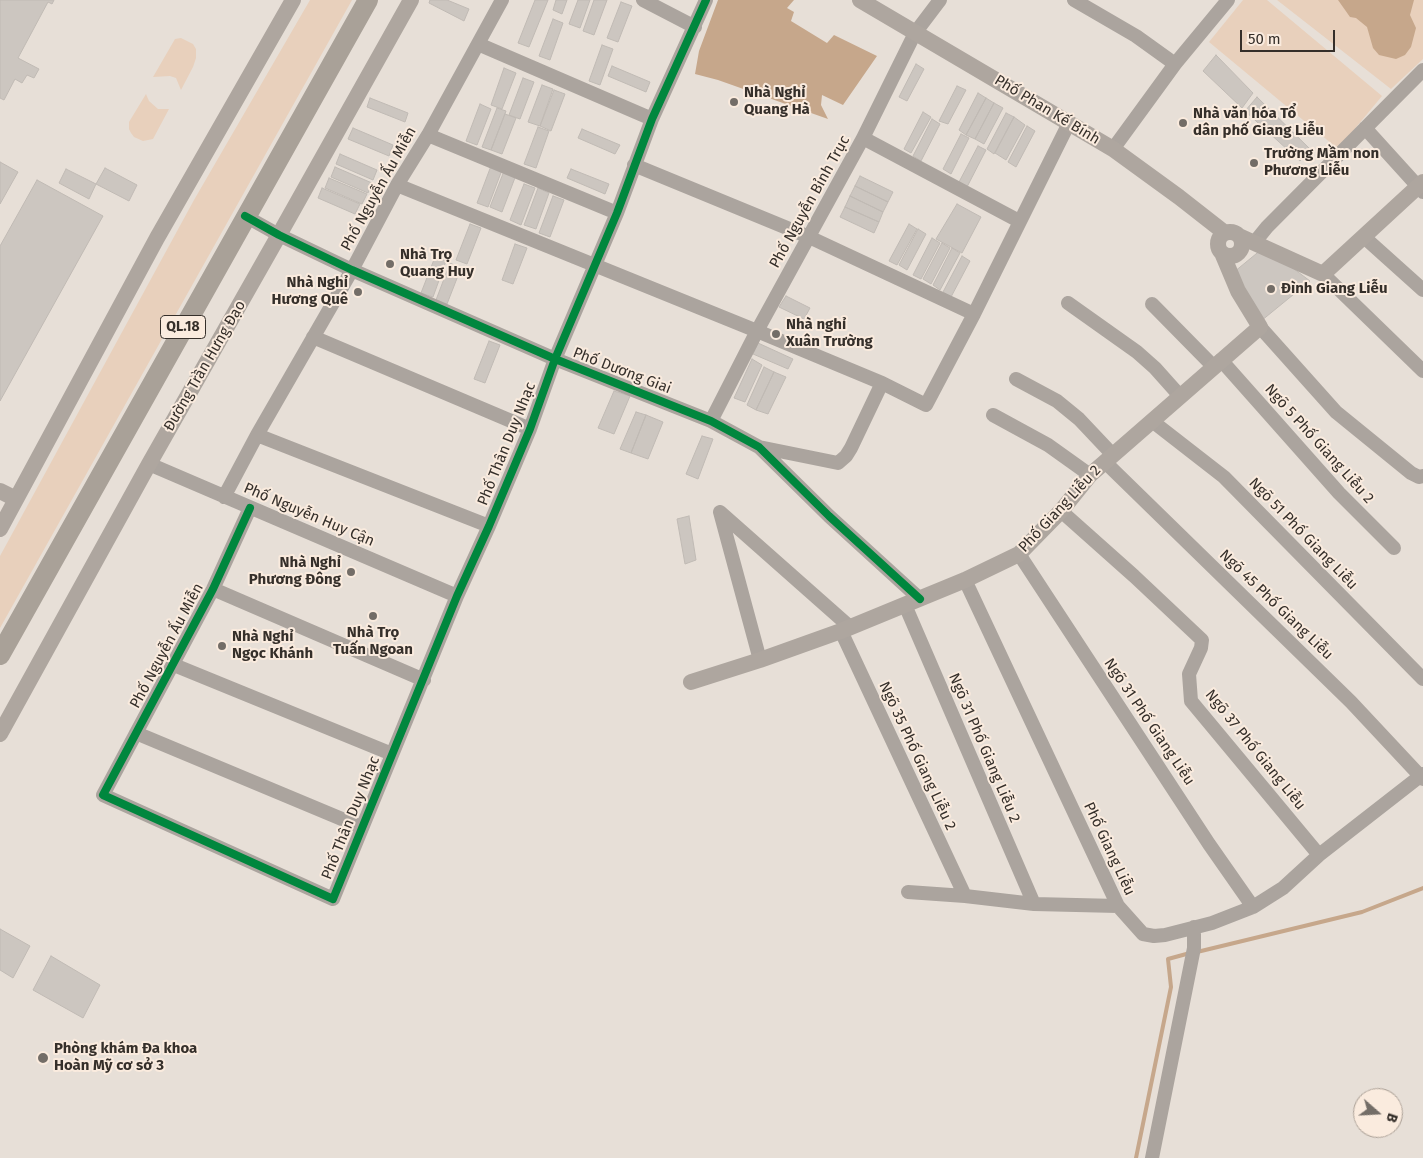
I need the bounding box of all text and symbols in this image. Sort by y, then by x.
scale bar [1243,20,1338,52]
text: 50 m [1248,30,1281,48]
street label: Phố Phan Kế Bính [991,71,1103,149]
place label: Nhà Nghỉ Quang Hà [744,84,810,119]
marker: Nhà Nghỉ Quang Hà [728,96,740,108]
place label: Nhà văn hóa Tổ dân phố Giang Liễu [1193,105,1324,140]
marker: Nhà văn hóa Tổ dân phố Giang Liễu [1177,117,1189,129]
street label: Phố Nguyễn Ấu Miễn [337,124,421,254]
street label: Phố Nguyễn Bỉnh Trục [766,133,854,271]
place label: Trường Mầm non Phương Liễu [1264,145,1379,180]
marker: Trường Mầm non Phương Liễu [1248,157,1260,169]
place label: Nhà Trọ Quang Huy [400,246,474,281]
marker: Nhà Trọ Quang Huy [384,258,396,270]
place label: Nhà Nghỉ Hương Quê [272,274,348,309]
place label: Đình Giang Liễu [1281,280,1387,298]
marker: Đình Giang Liễu [1265,283,1277,295]
marker: Nhà Nghỉ Hương Quê [352,286,364,298]
street label: Đường Trần Hưng Đạo [160,297,250,435]
road number: QL.18 [160,316,206,338]
place label: Nhà nghỉ Xuân Trường [786,316,873,351]
marker: Nhà nghỉ Xuân Trường [770,328,782,340]
street label: Phố Dương Giai [570,344,674,398]
street label: Phố Thân Duy Nhạc [474,380,540,508]
street label: Ngõ 5 Phố Giang Liễu 2 [1261,381,1377,507]
street label: Phố Giang Liễu 2 [1015,462,1105,556]
street label: Ngõ 51 Phố Giang Liễu [1245,474,1361,594]
street label: Phố Nguyễn Huy Cận [241,479,377,551]
street label: Ngõ 45 Phố Giang Liễu [1216,546,1336,664]
place label: Nhà Nghỉ Phương Đông [249,554,341,589]
marker: Nhà Nghỉ Phương Đông [345,566,357,578]
street label: Phố Nguyễn Ấu Miễn [126,580,208,712]
marker: Nhà Trọ Tuấn Ngoan [367,610,379,622]
place label: Nhà Trọ Tuấn Ngoan [333,624,413,659]
place label: Nhà Nghỉ Ngọc Khánh [232,628,313,663]
marker: Nhà Nghỉ Ngọc Khánh [216,640,228,652]
street label: Ngõ 31 Phố Giang Liễu [1100,655,1198,789]
street label: Ngõ 31 Phố Giang Liễu 2 [944,671,1024,825]
street label: Ngõ 35 Phố Giang Liễu 2 [875,679,959,833]
street label: Ngõ 37 Phố Giang Liễu [1201,686,1309,814]
street label: Phố Thân Duy Nhạc [318,754,384,882]
street label: Phố Giang Liễu [1080,799,1138,899]
place label: Phòng khám Đa khoa Hoàn Mỹ cơ sở 3 [54,1040,197,1075]
marker: Phòng khám Đa khoa Hoàn Mỹ cơ sở 3 [36,1051,50,1065]
north arrow [1353,1088,1403,1138]
text: B [1382,1111,1401,1125]

